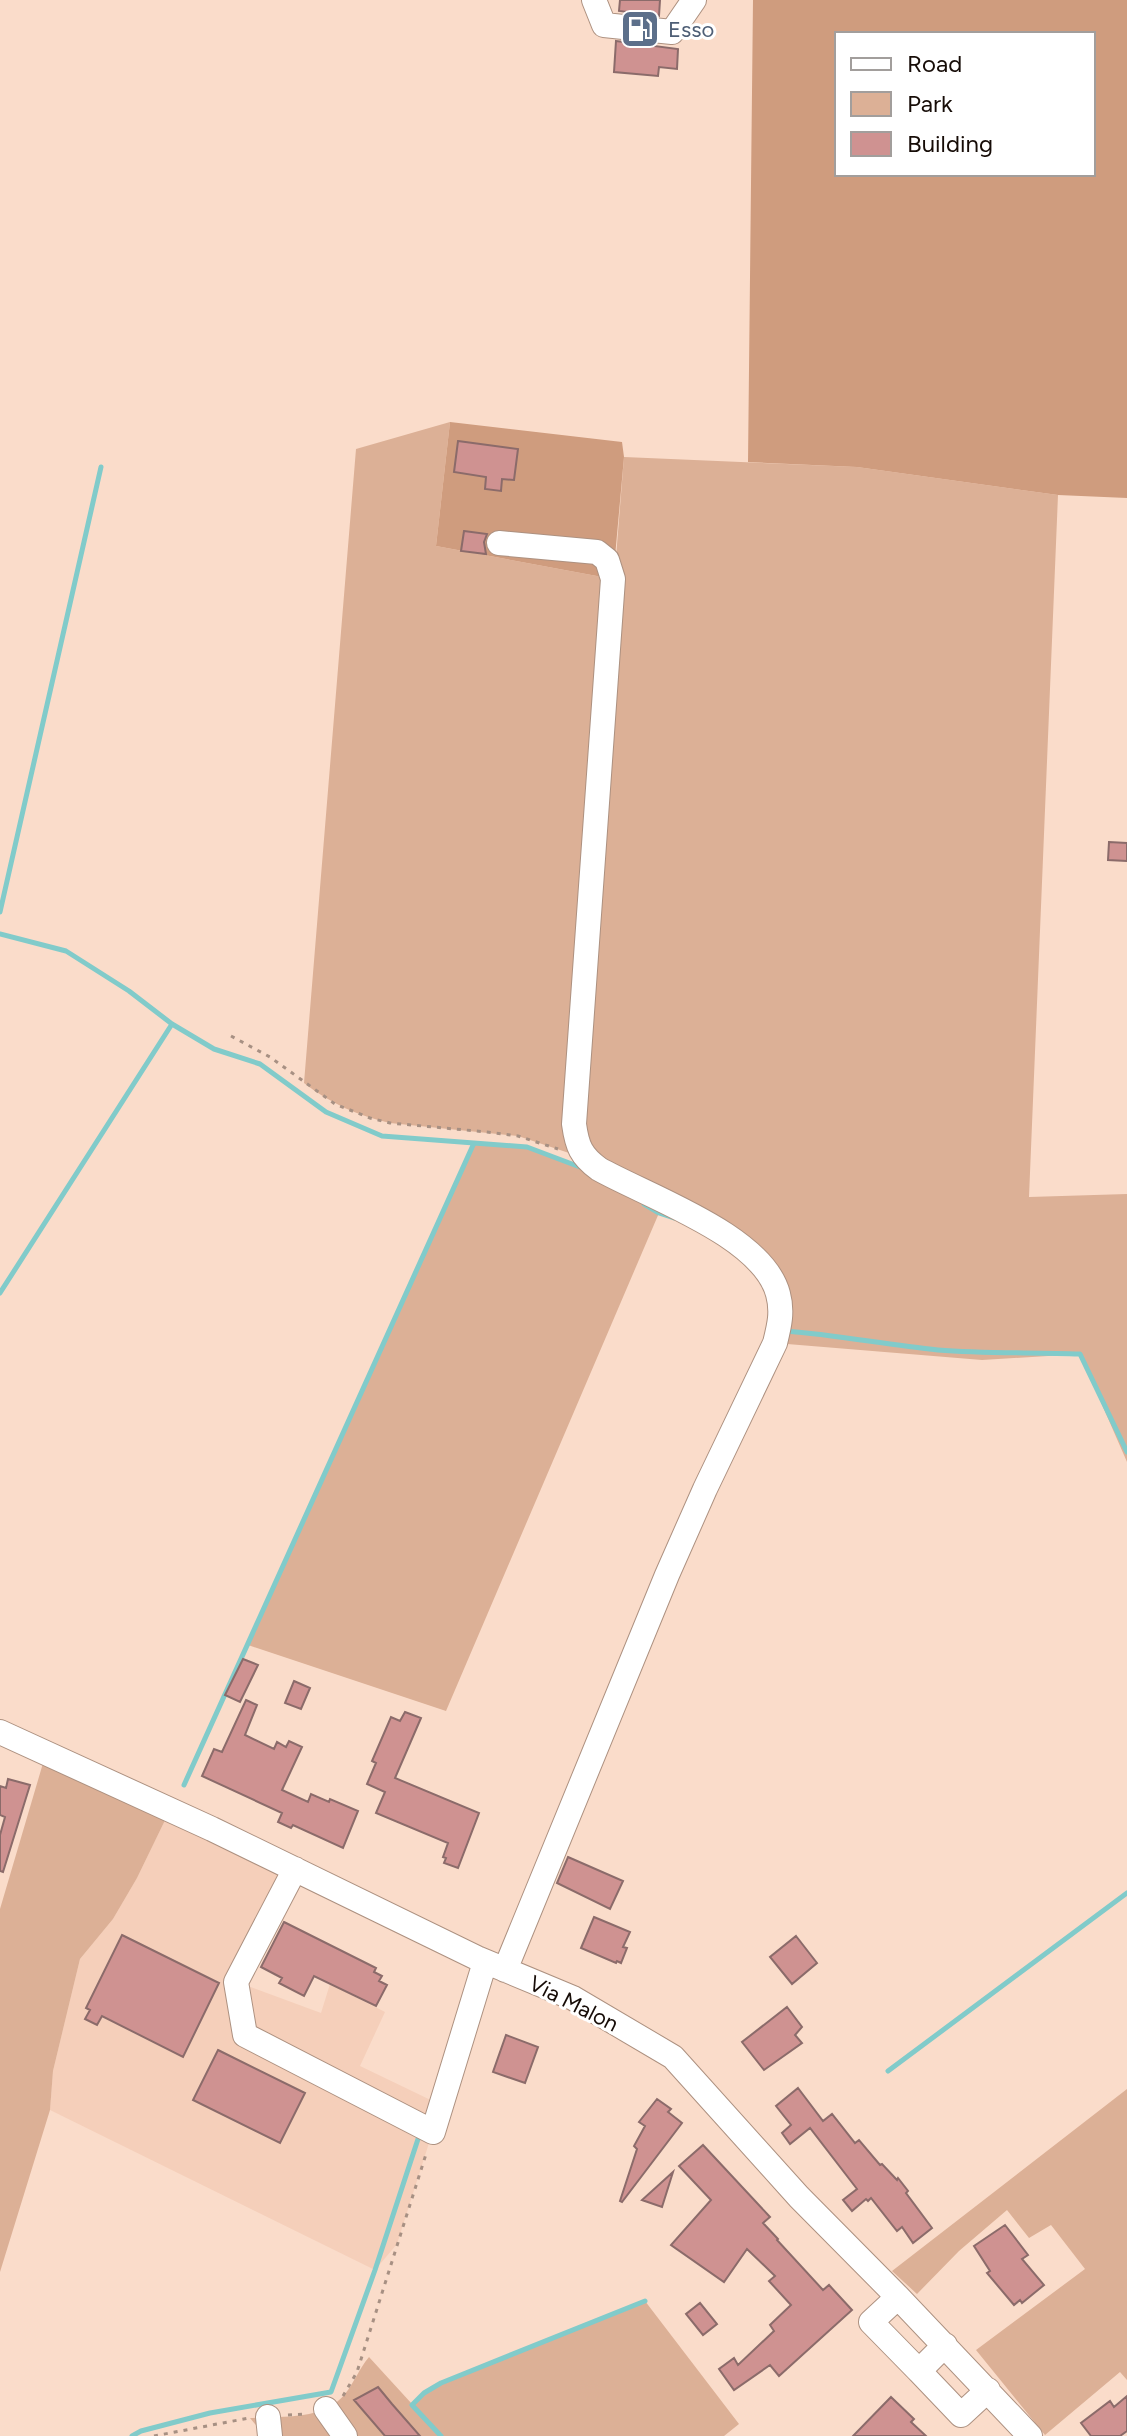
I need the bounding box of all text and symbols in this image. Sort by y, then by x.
fuel station icon: Esso [619,8,661,50]
place label: Esso [668,16,714,43]
legend [835,32,1095,176]
text: Road [907,49,962,78]
text: Park [907,89,953,118]
text: Building [907,129,993,158]
street label: Via Malon [525,1969,623,2037]

